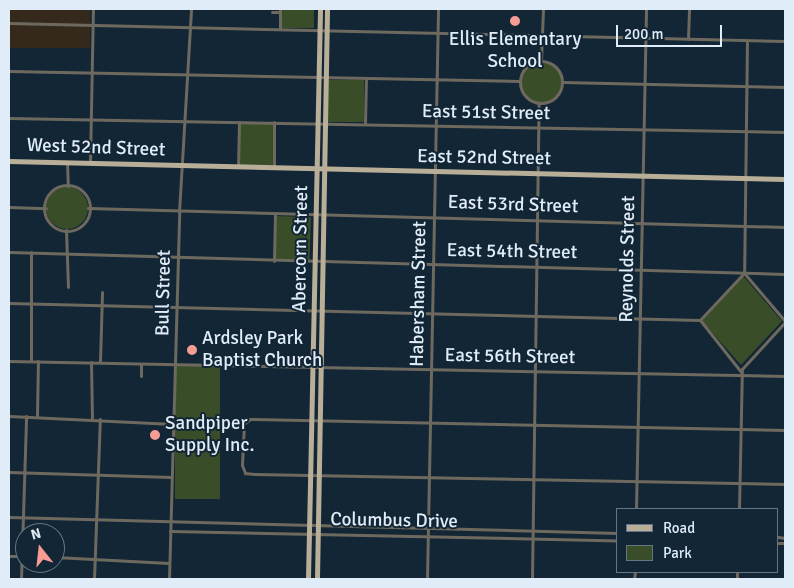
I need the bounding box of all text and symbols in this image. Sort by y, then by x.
marker: Ellis Elementary School [509,15,521,27]
scale bar [619,15,725,47]
text: 200 m [624,25,664,43]
place label: Ellis Elementary School [449,29,581,73]
street label: East 51st Street [422,100,550,126]
street label: West 52nd Street [26,134,166,162]
street label: East 52nd Street [417,145,551,171]
street label: Abercorn Street [288,185,314,313]
street label: East 53rd Street [447,191,579,219]
street label: Reynolds Street [615,195,641,323]
street label: Habersham Street [406,221,432,367]
street label: East 54th Street [447,239,577,265]
street label: Bull Street [152,250,176,336]
place label: Ardsley Park Baptist Church [202,328,322,372]
marker: Ardsley Park Baptist Church [186,344,198,356]
street label: East 56th Street [445,344,575,370]
place label: Sandpiper Supply Inc. [165,413,254,457]
marker: Sandpiper Supply Inc. [149,429,161,441]
street label: Columbus Drive [330,508,458,534]
legend [616,508,779,573]
text: Road [663,519,695,537]
north arrow [15,523,65,573]
text: N [29,525,43,544]
text: Park [663,544,692,562]

